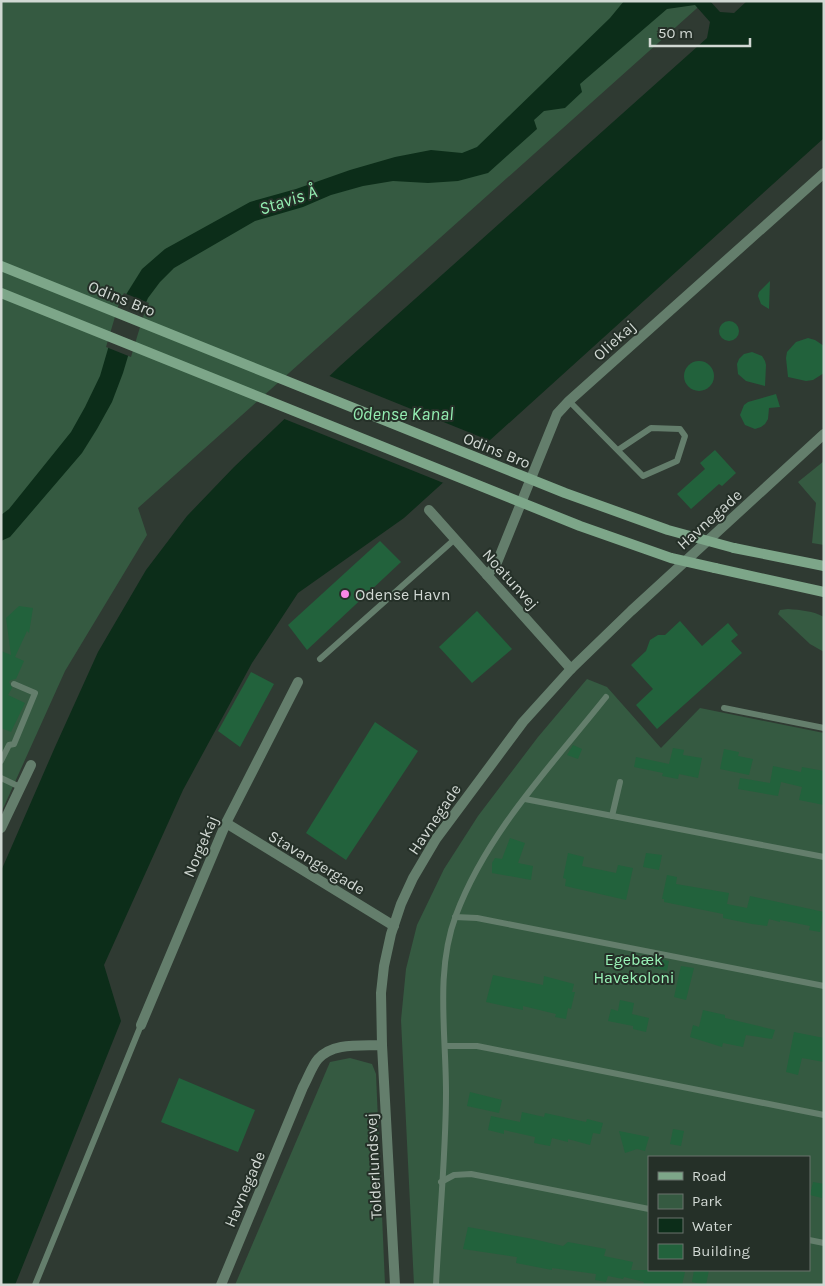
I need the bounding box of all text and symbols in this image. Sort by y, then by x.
scale bar [650,15,750,47]
text: 50 m [658,24,693,42]
water label: Stavis Å [256,180,320,220]
street label: Odins Bro [85,276,158,321]
street label: Oliekaj [589,316,640,364]
water label: Odense Kanal [352,403,454,425]
street label: Odins Bro [460,428,533,473]
street label: Havnegade [673,485,746,554]
street label: Noatunvej [478,545,543,614]
place label: Odense Havn [355,585,450,604]
marker: Odense Havn [339,588,351,600]
street label: Havnegade [404,780,465,858]
street label: Norgekaj [179,812,222,880]
street label: Stavangergade [265,826,368,899]
park label: Egebæk Havekoloni [593,950,675,987]
street label: Tolderlundsvej [361,1112,386,1220]
street label: Havnegade [220,1148,269,1230]
legend [648,1156,810,1271]
text: Road [692,1167,727,1185]
text: Park [692,1192,722,1210]
text: Water [692,1217,733,1235]
text: Building [692,1242,750,1260]

